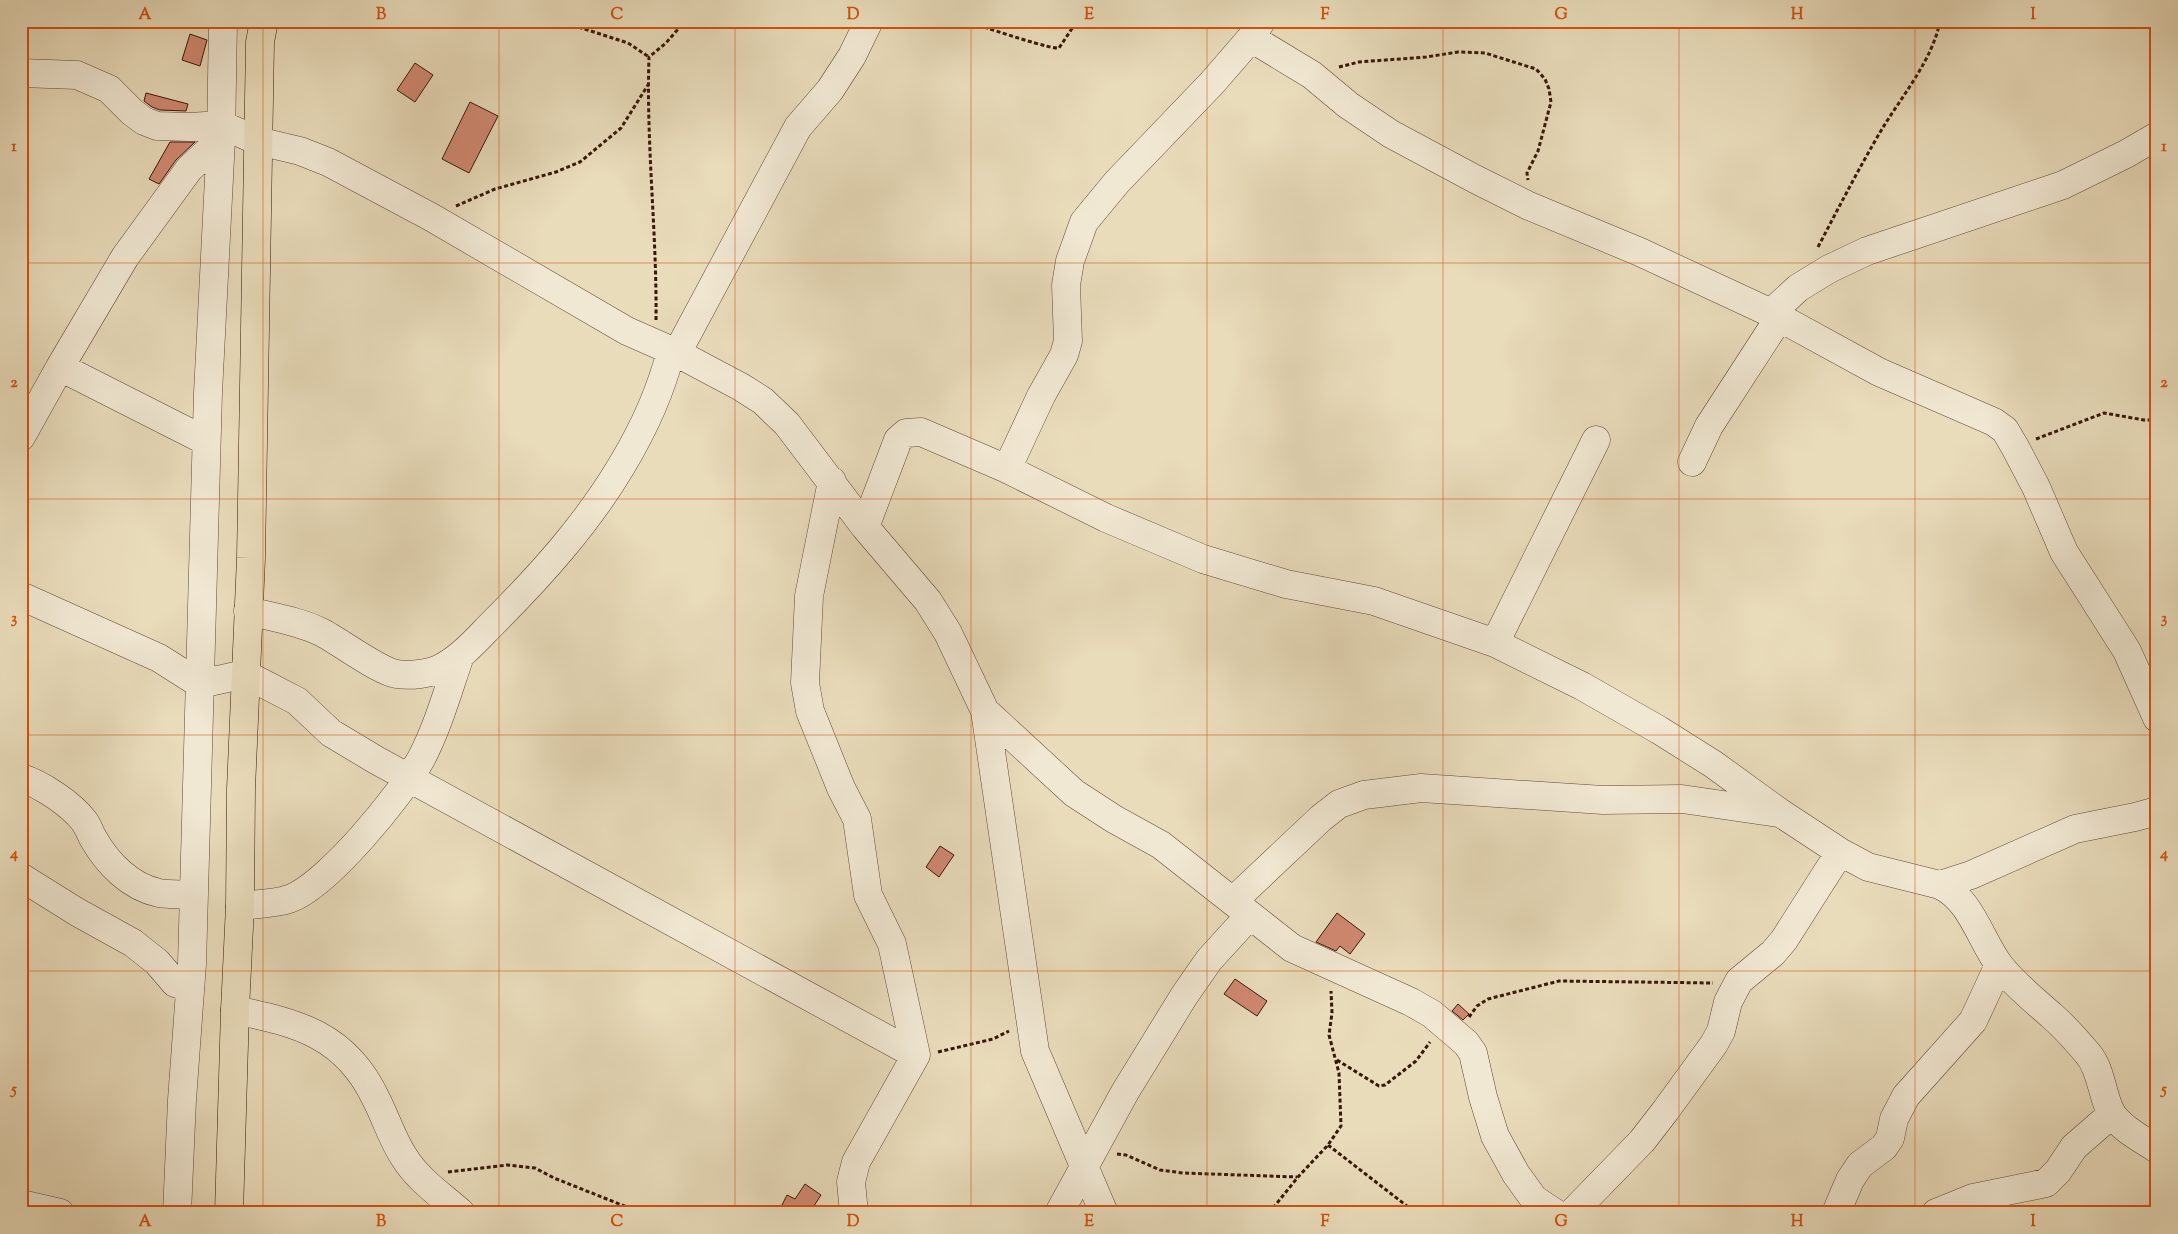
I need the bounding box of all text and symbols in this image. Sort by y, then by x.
text: A [139,4,152,27]
text: B [376,4,386,27]
text: C [611,4,624,27]
text: D [847,4,860,27]
text: E [1084,4,1094,27]
text: F [1321,4,1330,27]
text: G [1554,4,1568,27]
text: H [1791,4,1804,27]
text: I [2030,4,2036,27]
text: 1 [11,136,17,159]
text: 1 [2161,136,2167,159]
text: 2 [10,372,18,395]
text: 2 [2160,372,2168,395]
text: 3 [11,608,18,631]
text: 3 [2161,608,2168,631]
text: 4 [9,843,18,866]
text: 4 [2159,843,2168,866]
text: 5 [9,1079,17,1102]
text: 5 [2159,1079,2167,1102]
text: A [139,1211,152,1234]
text: B [376,1211,386,1234]
text: C [611,1211,624,1234]
text: D [847,1211,860,1234]
text: E [1084,1211,1094,1234]
text: F [1321,1211,1330,1234]
text: G [1554,1211,1568,1234]
text: H [1791,1211,1804,1234]
text: I [2030,1211,2036,1234]

